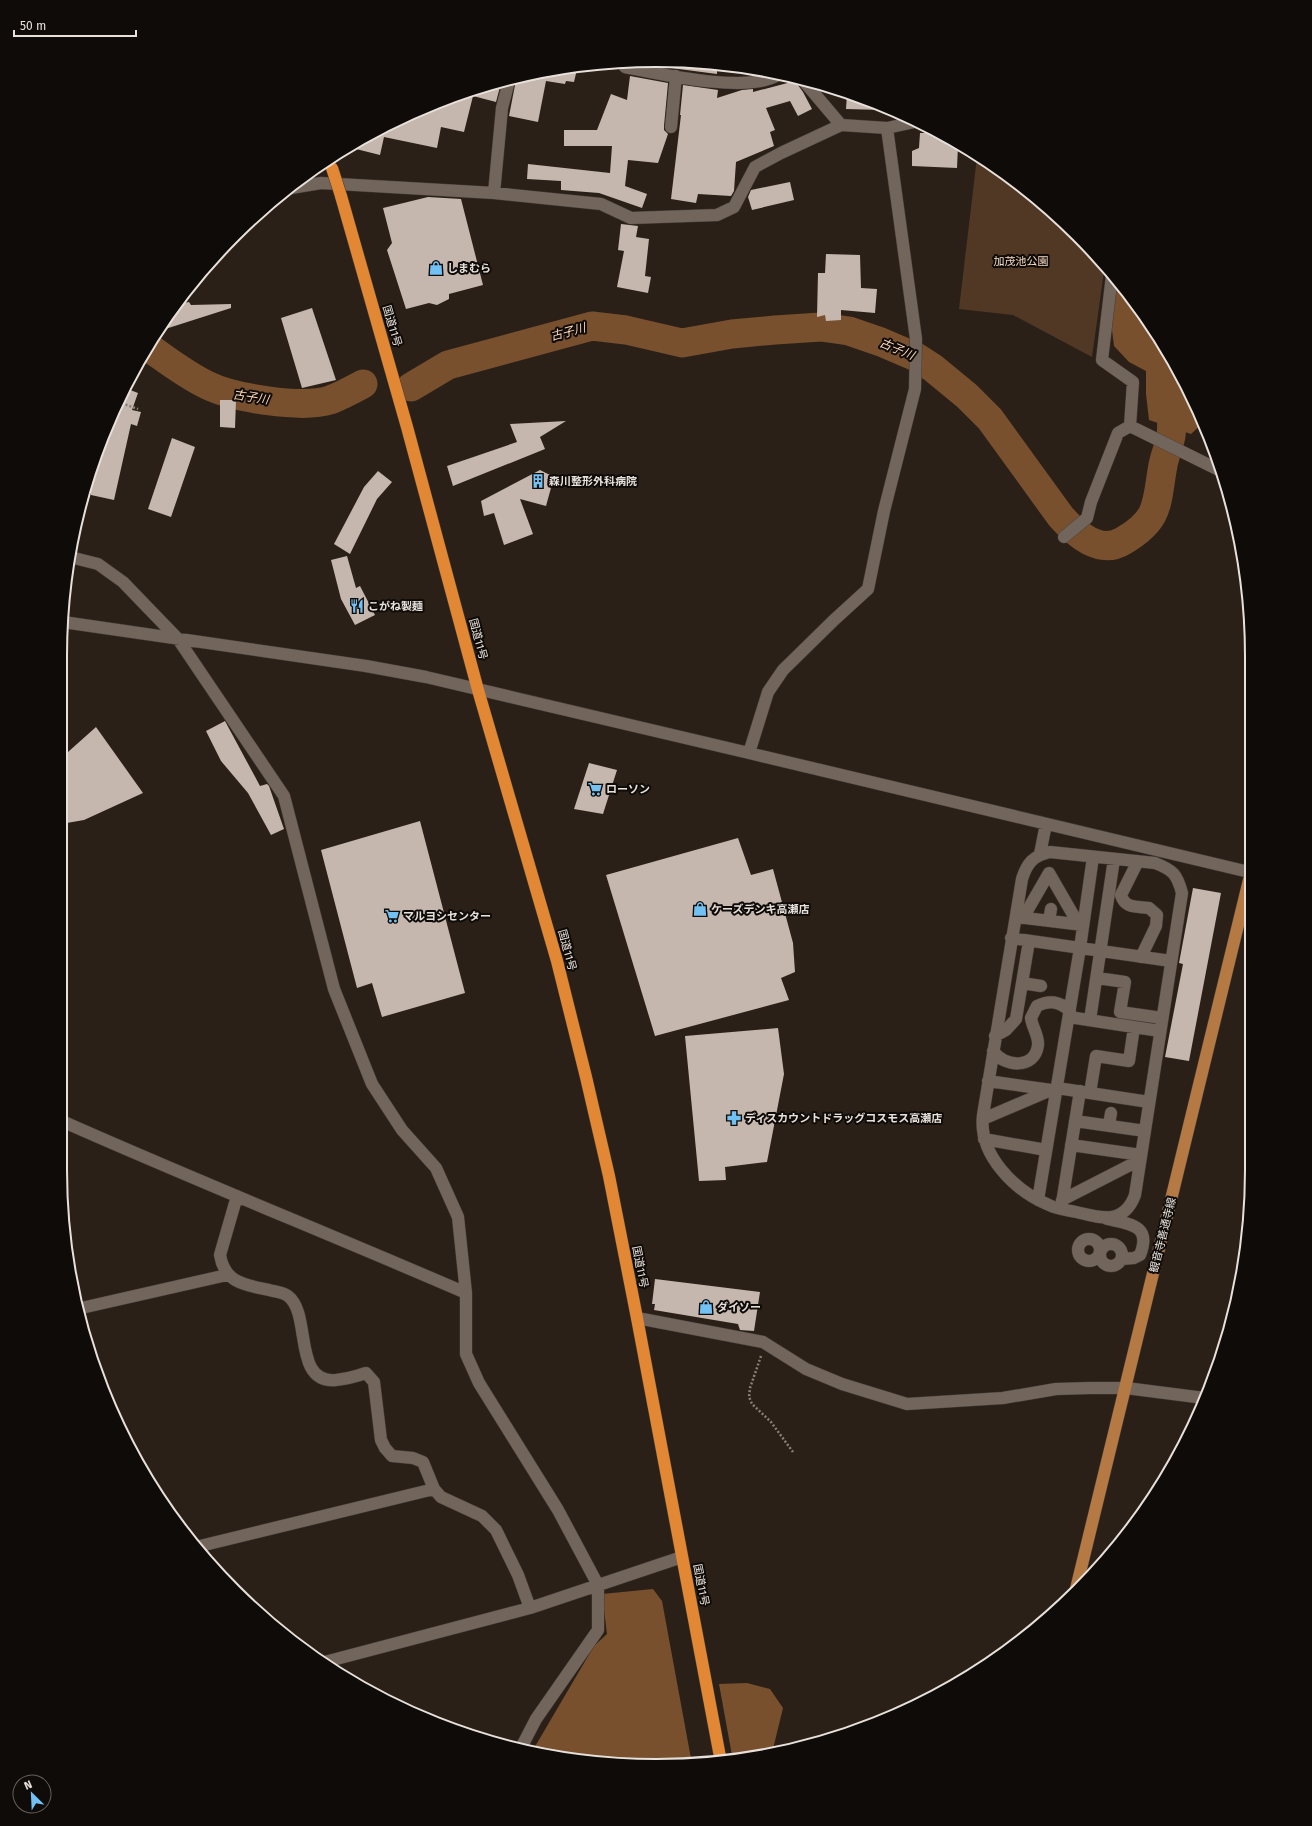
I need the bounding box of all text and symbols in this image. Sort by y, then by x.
scale bar [14,12,136,38]
text: 50 m [20,19,46,33]
park label: 加茂池公園 [994,255,1049,268]
shop icon: しまむら [428,260,444,276]
place label: しまむら [447,262,491,275]
street label: 国道11号 [380,304,404,348]
water label: 古子川 [549,320,589,343]
water label: 古子川 [878,336,918,363]
water label: 古子川 [232,387,272,407]
building icon: 森川整形外科病院 [530,473,546,489]
place label: 森川整形外科病院 [549,475,637,488]
restaurant icon: こがね製麺 [349,598,365,614]
place label: こがね製麺 [368,600,423,613]
street label: 国道11号 [466,617,490,661]
supermarket icon: ローソン [587,781,603,797]
place label: ローソン [606,783,650,796]
shop icon: ケーズデンキ高瀬店 [692,901,708,917]
place label: ケーズデンキ高瀬店 [711,903,809,916]
supermarket icon: マルヨシセンター [384,908,400,924]
place label: マルヨシセンター [403,910,491,923]
street label: 国道11号 [555,928,579,972]
pharmacy icon: ディスカウントドラッグコスモス高瀬店 [726,1110,742,1126]
place label: ディスカウントドラッグコスモス高瀬店 [745,1112,942,1125]
street label: 観音寺善通寺線 [1147,1196,1179,1274]
street label: 国道11号 [630,1245,650,1289]
shop icon: ダイソー [698,1299,714,1315]
place label: ダイソー [717,1301,761,1314]
street label: 国道11号 [691,1563,711,1607]
north arrow [12,1774,52,1814]
text: N [22,1778,34,1793]

